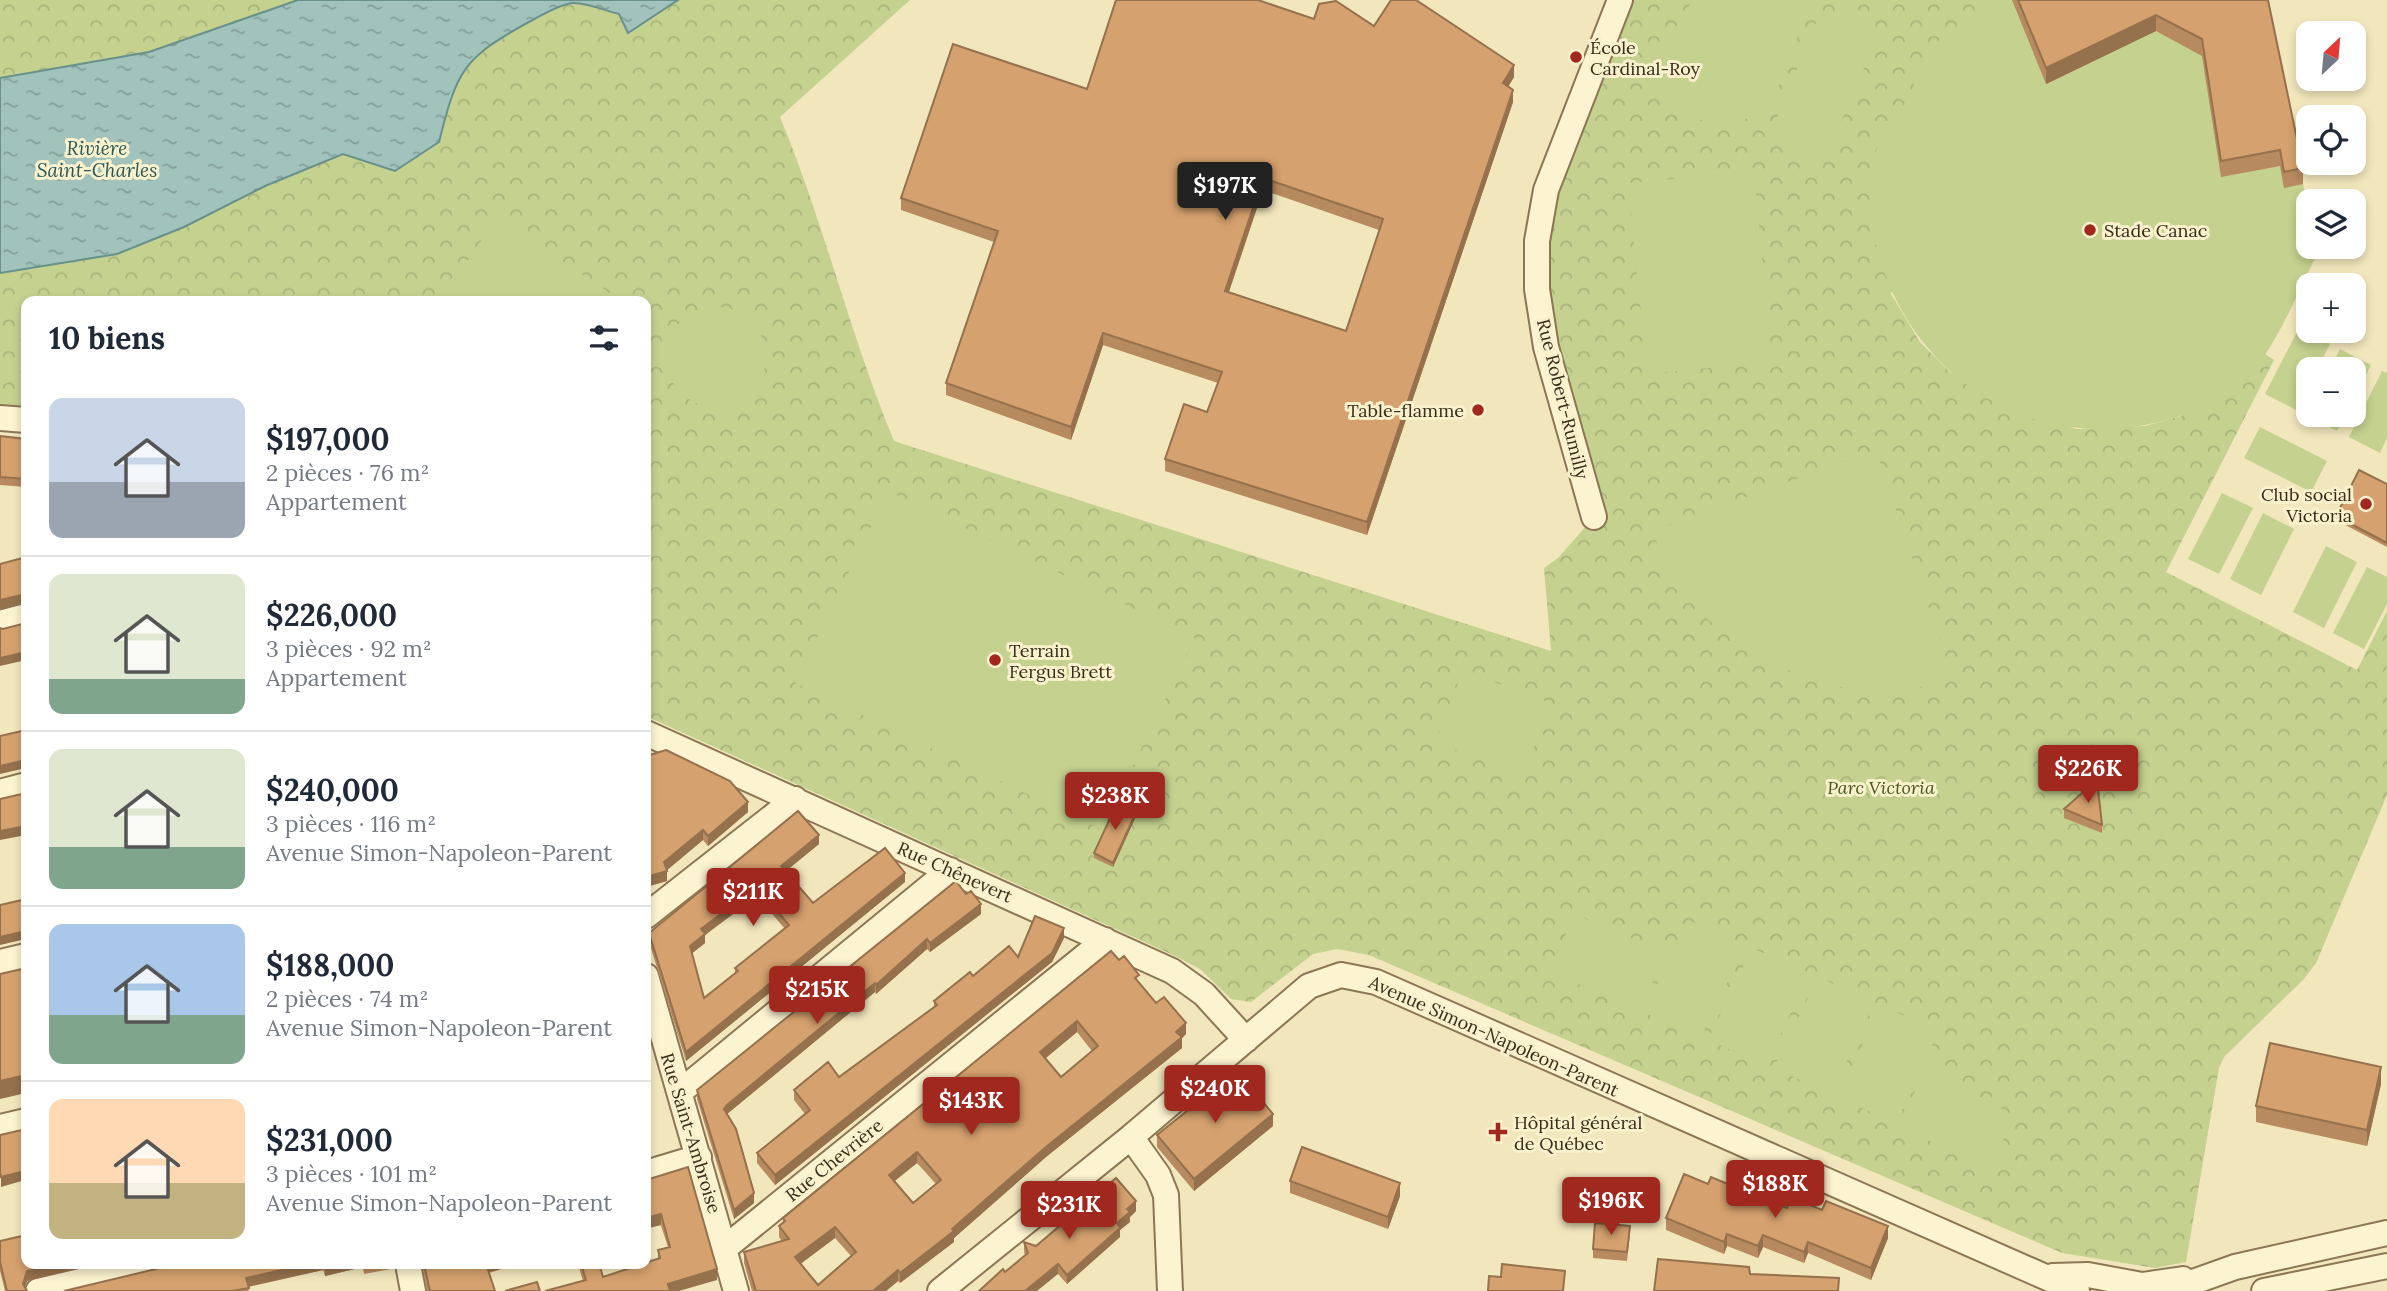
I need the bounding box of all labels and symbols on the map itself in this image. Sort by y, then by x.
north arrow [2296,21,2366,91]
place label: École Cardinal-Roy [1590,36,1701,80]
marker: École Cardinal-Roy [1568,49,1584,65]
water label: Rivière Saint-Charles [37,136,157,182]
pin: $197K [1176,162,1274,222]
place label: Stade Canac [2104,219,2207,242]
marker: Stade Canac [2082,222,2098,238]
street label: Rue Robert-Rumilly [1532,317,1594,482]
place label: Table-flamme [1347,399,1464,422]
marker: Table-flamme [1470,402,1486,418]
place label: Club social Victoria [2261,483,2352,527]
marker: Club social Victoria [2358,496,2374,512]
place label: Terrain Fergus Brett [1009,639,1112,683]
marker: Terrain Fergus Brett [987,652,1003,668]
pin: $226K [2039,746,2137,805]
pin: $238K [1066,772,1164,832]
park label: Parc Victoria [1827,776,1935,799]
street label: Rue Chênevert [894,836,1016,908]
pin: $211K [704,869,802,928]
pin: $215K [768,967,866,1026]
street label: Avenue Simon-Napoleon-Parent [1365,970,1622,1102]
street label: Rue Saint-Ambroise [656,1050,726,1216]
pin: $240K [1166,1066,1264,1125]
pin: $143K [922,1078,1020,1137]
place label: Hôpital général de Québec [1514,1111,1642,1155]
street label: Rue Chevrière [781,1114,888,1206]
marker: Hôpital général de Québec [1488,1122,1508,1142]
pin: $188K [1726,1160,1824,1220]
pin: $196K [1562,1178,1660,1237]
pin: $231K [1020,1182,1118,1241]

